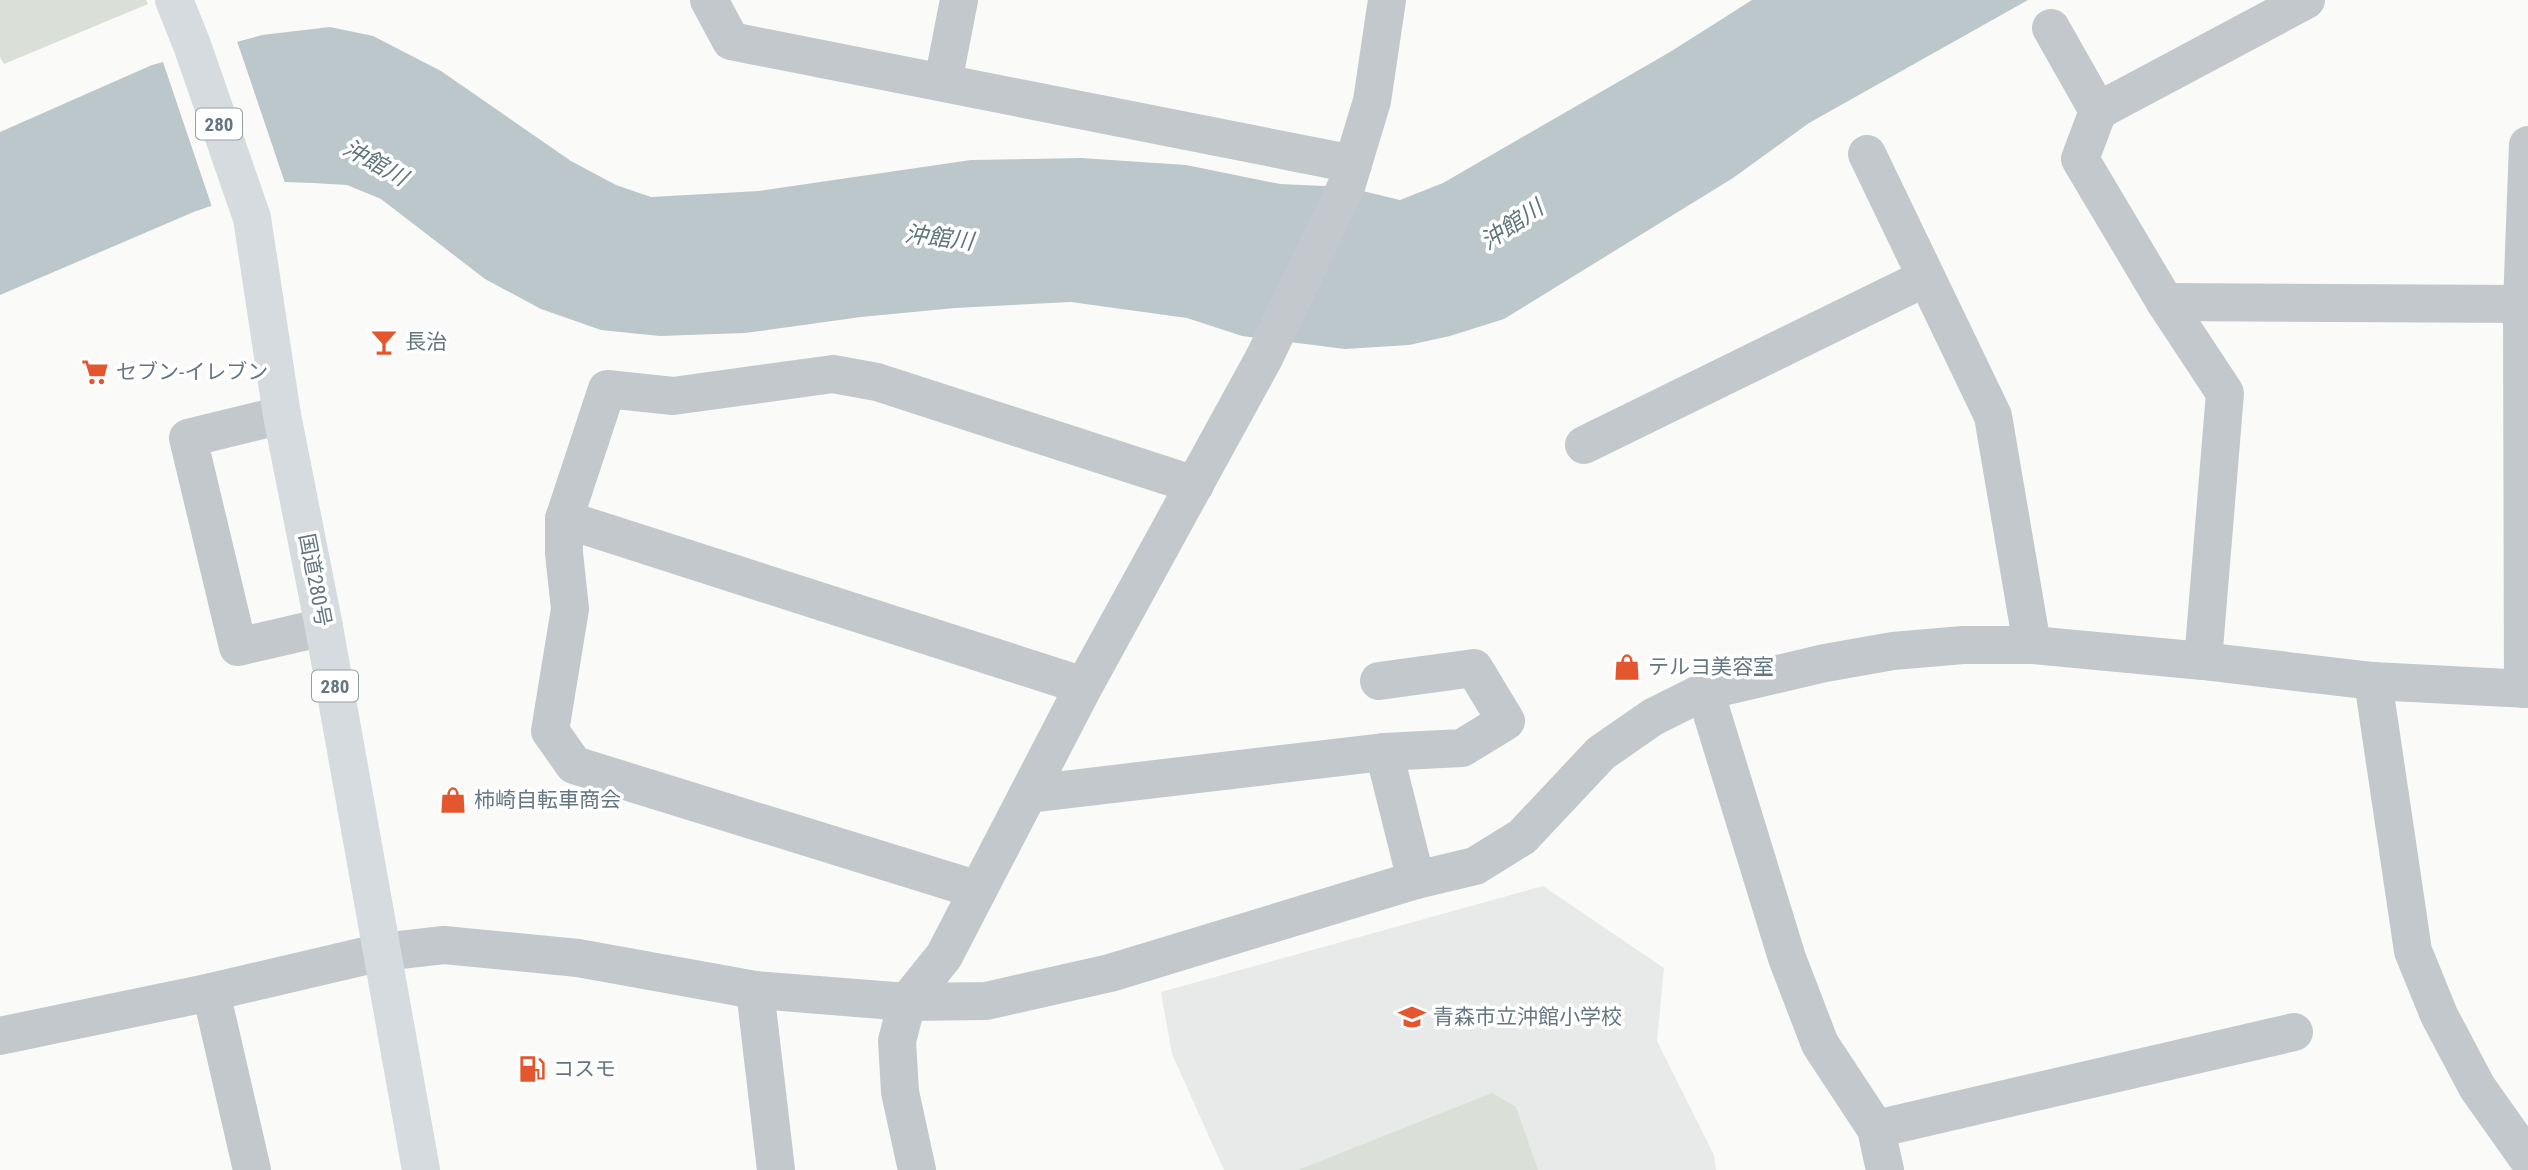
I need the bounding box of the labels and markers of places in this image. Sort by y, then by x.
bar icon: 長治 [369,327,399,357]
place label: 長治 [405,330,447,354]
supermarket icon: セブン-イレブン [80,357,110,387]
place label: セブン-イレブン [116,360,268,384]
shop icon: テルヨ美容室 [1612,652,1642,682]
place label: テルヨ美容室 [1648,655,1774,679]
shop icon: 柿崎自転車商会 [438,785,468,815]
place label: 柿崎自転車商会 [474,788,621,812]
school or university icon: 青森市立沖館小学校 [1397,1002,1427,1032]
place label: 青森市立沖館小学校 [1433,1005,1622,1029]
fuel station icon: コスモ [517,1054,547,1084]
place label: コスモ [553,1057,616,1081]

